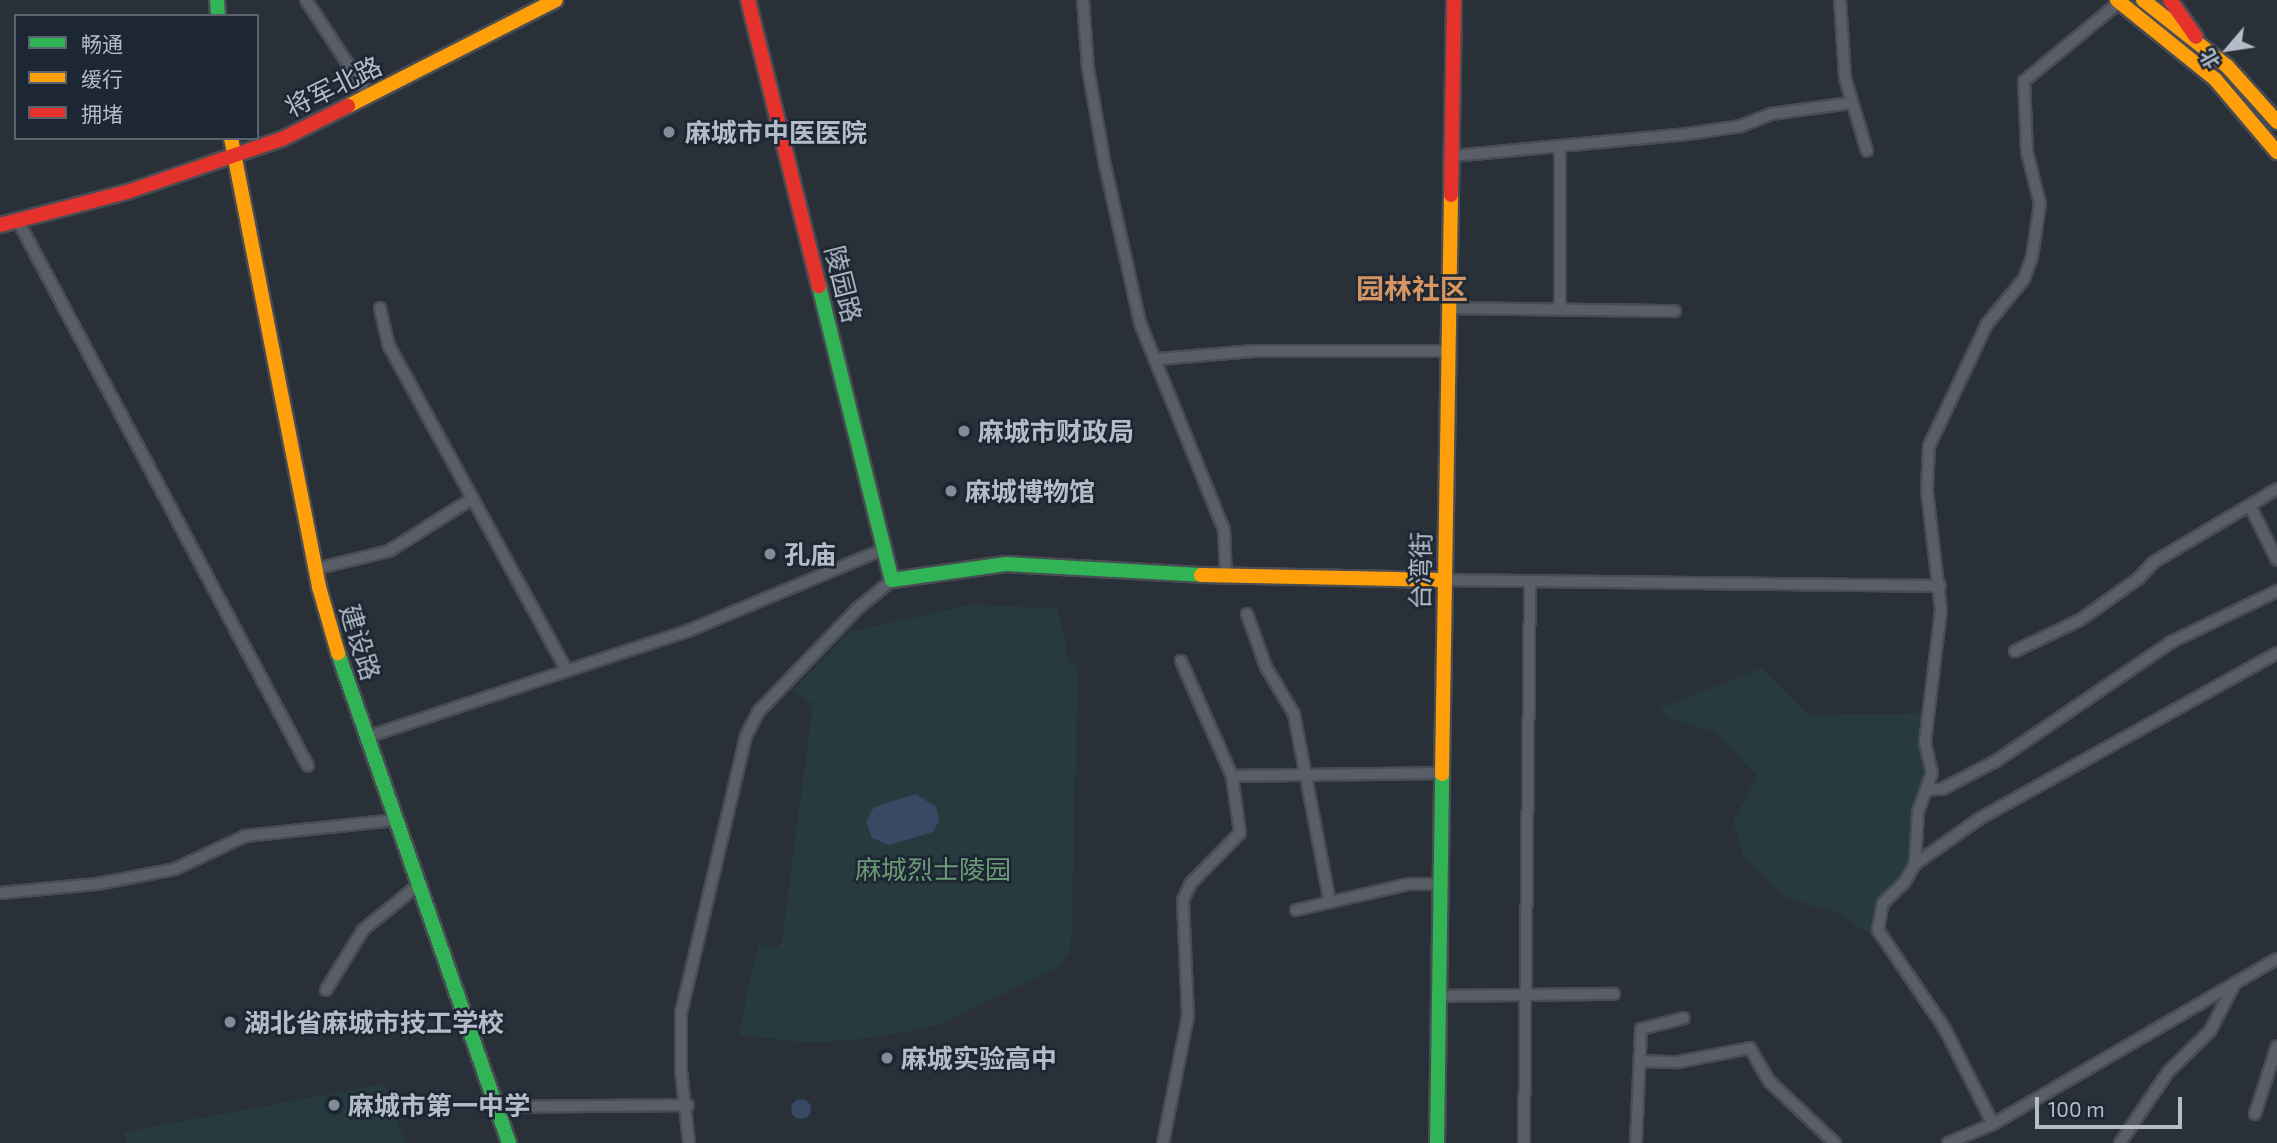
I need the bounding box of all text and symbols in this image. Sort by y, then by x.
legend [14,14,259,140]
north arrow [2193,14,2263,84]
text: 畅通 [81,31,123,56]
text: 北 [2195,46,2224,73]
street label: 将军北路 [279,49,387,123]
text: 缓行 [81,66,123,91]
text: 拥堵 [81,101,123,126]
place label: 麻城市中医医院 [685,116,867,148]
marker: 麻城市中医医院 [659,122,679,142]
street label: 陵园路 [819,242,869,326]
district label: 园林社区 [1356,271,1468,305]
place label: 麻城市财政局 [978,415,1134,447]
marker: 麻城市财政局 [956,423,972,439]
place label: 麻城博物馆 [965,475,1095,507]
marker: 麻城博物馆 [943,483,959,499]
street label: 台湾街 [1404,532,1436,610]
place label: 孔庙 [784,538,836,570]
marker: 孔庙 [762,546,778,562]
street label: 建设路 [335,600,387,684]
park label: 麻城烈士陵园 [855,853,1011,885]
place label: 湖北省麻城市技工学校 [244,1006,504,1038]
marker: 湖北省麻城市技工学校 [222,1014,238,1030]
place label: 麻城实验高中 [901,1042,1057,1074]
marker: 麻城实验高中 [879,1050,895,1066]
scale bar [2039,1084,2186,1128]
place label: 麻城市第一中学 [348,1089,530,1121]
text: 100 m [2048,1096,2105,1121]
marker: 麻城市第一中学 [326,1097,342,1113]

